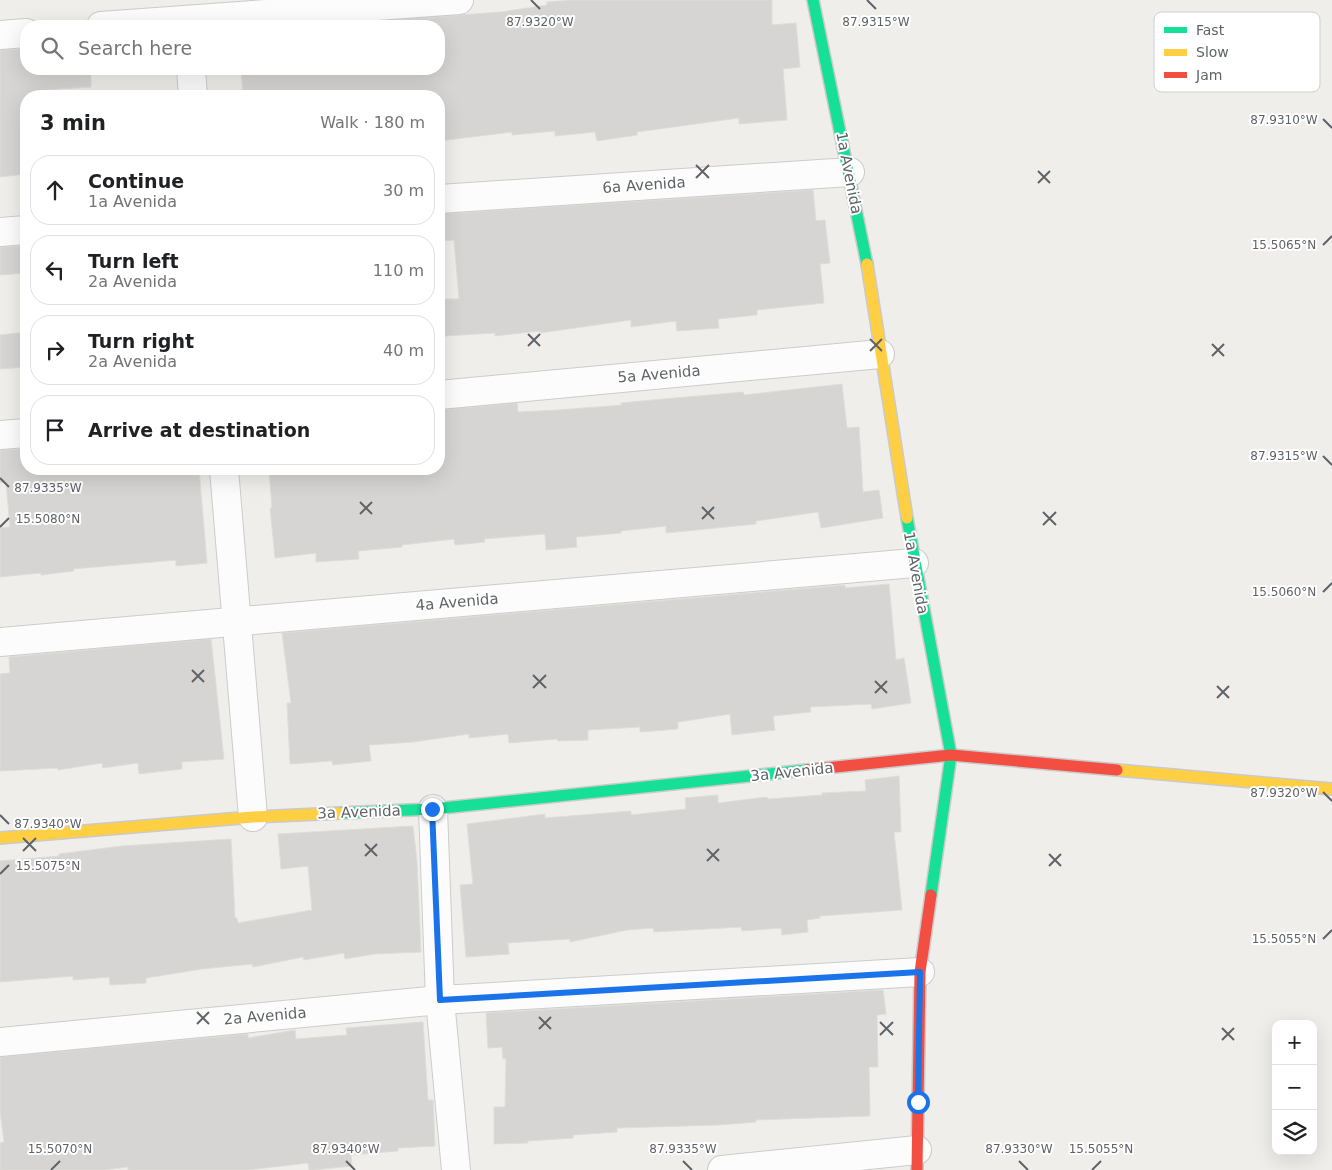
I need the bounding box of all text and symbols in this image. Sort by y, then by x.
legend [1154,12,1320,92]
text: 87.9320°W [506,15,574,29]
text: 87.9315°W [842,15,910,29]
search box [20,20,445,75]
text: Fast [1196,22,1225,38]
icon: search [38,34,66,62]
text: Search here [78,37,192,59]
text: Slow [1196,44,1229,60]
text: Jam [1195,67,1222,83]
text: 3 min [40,111,106,135]
text: Walk · 180 m [320,113,425,132]
text: 87.9310°W [1250,113,1318,127]
street label: 1a Avenida [832,130,866,216]
text: Continue [88,170,184,192]
street label: 6a Avenida [602,173,686,197]
icon: ahead [41,176,69,204]
text: 30 m [383,181,424,200]
text: 1a Avenida [88,192,177,211]
text: 15.5065°N [1252,238,1316,252]
text: Turn left [88,250,179,272]
icon: left [41,256,69,284]
text: 110 m [373,261,424,280]
text: 2a Avenida [88,272,177,291]
text: Turn right [88,330,194,352]
icon: right [41,336,69,364]
text: 40 m [383,341,424,360]
text: 2a Avenida [88,352,177,371]
street label: 5a Avenida [617,361,701,387]
icon: arrive [41,416,69,444]
text: Arrive at destination [88,419,310,441]
text: 87.9315°W [1250,449,1318,463]
text: 87.9335°W [14,481,82,495]
text: 15.5080°N [16,512,80,526]
street label: 1a Avenida [900,530,932,616]
text: 15.5060°N [1252,585,1316,599]
street label: 4a Avenida [415,589,499,615]
street label: 3a Avenida [750,759,834,785]
text: 87.9320°W [1250,786,1318,800]
route end [421,798,444,821]
street label: 3a Avenida [317,802,401,822]
text: 87.9340°W [14,817,82,831]
text: 15.5075°N [16,859,80,873]
text: 15.5055°N [1252,932,1316,946]
street label: 2a Avenida [223,1003,307,1029]
map controls [1272,1020,1317,1155]
button: + [1272,1020,1317,1065]
button: − [1272,1065,1317,1110]
route start [907,1091,930,1114]
button: layers [1272,1110,1317,1155]
text: 15.5070°N [28,1142,92,1156]
text: 87.9340°W [312,1142,380,1156]
text: 87.9335°W [649,1142,717,1156]
text: 87.9330°W [985,1142,1053,1156]
text: 15.5055°N [1069,1142,1133,1156]

